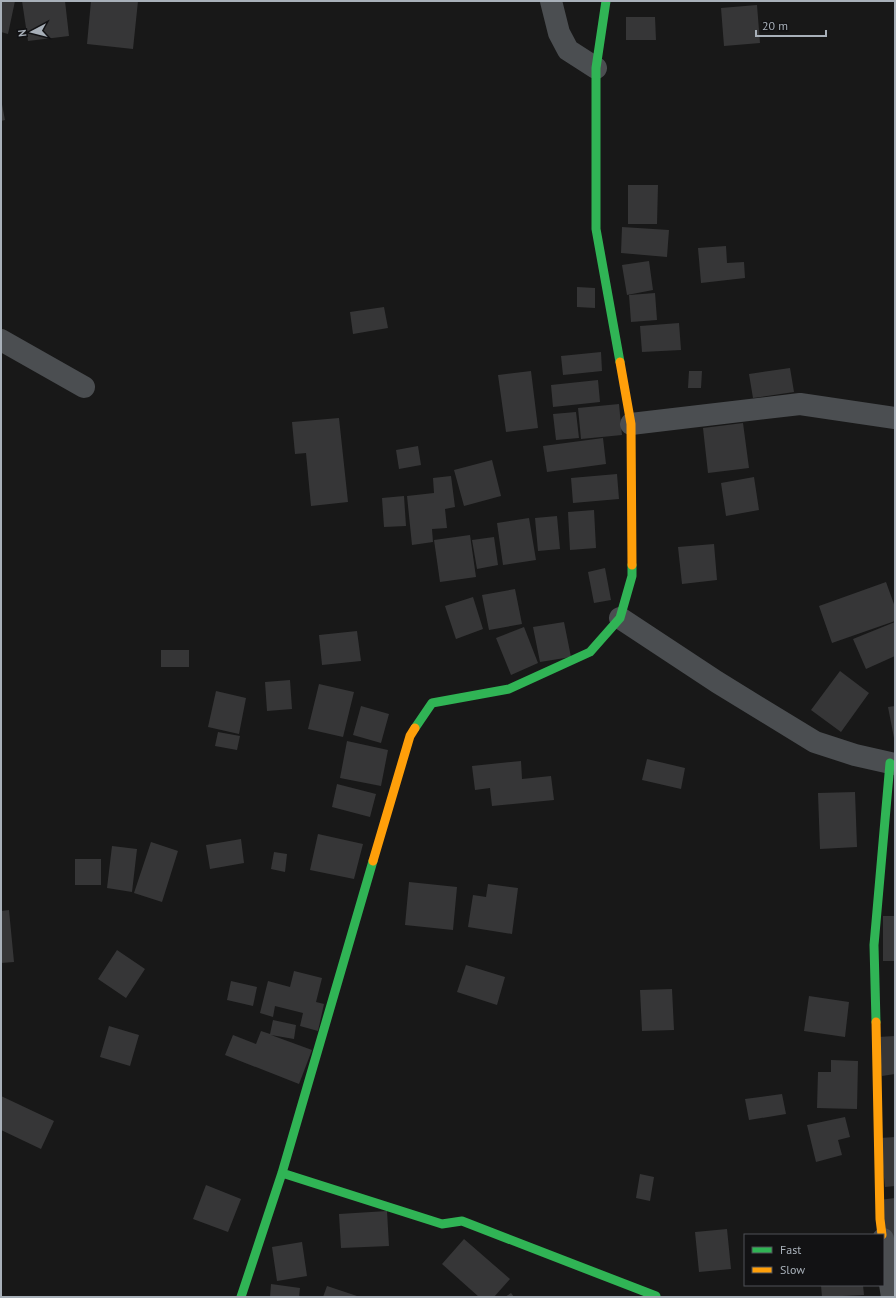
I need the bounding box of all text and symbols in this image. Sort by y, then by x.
north arrow [12,12,52,52]
scale bar [756,12,826,38]
text: 20 m [762,18,788,33]
text: N [15,29,29,38]
legend [744,1234,884,1286]
text: Fast [780,1242,801,1257]
text: Slow [780,1262,805,1277]

